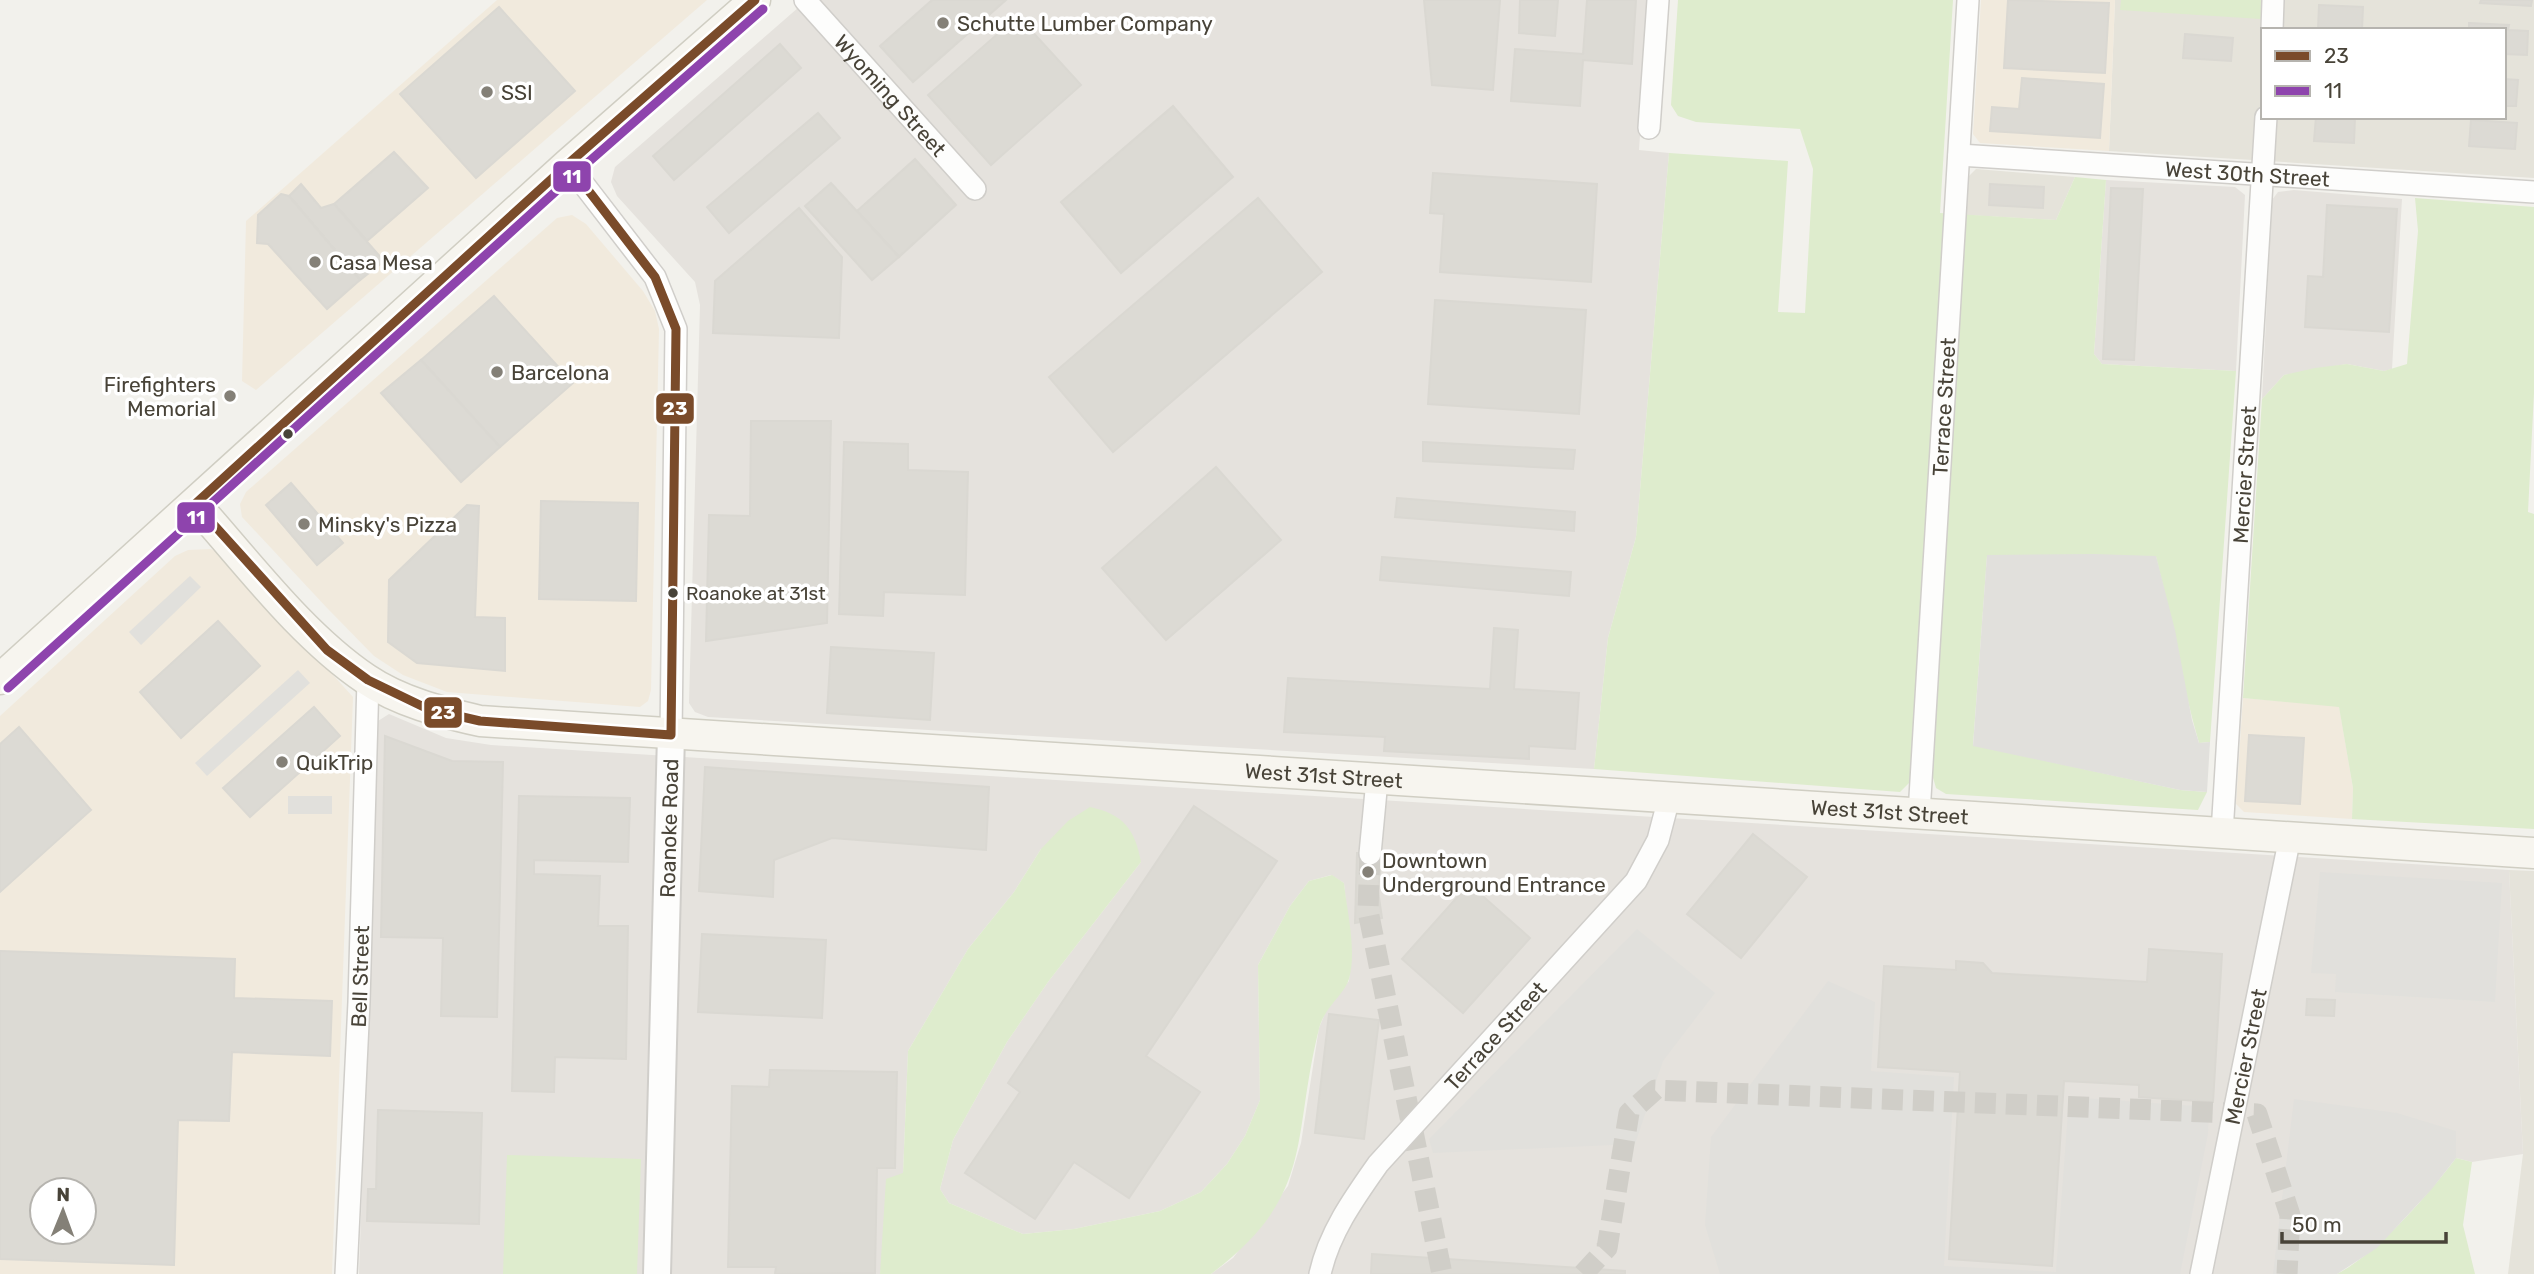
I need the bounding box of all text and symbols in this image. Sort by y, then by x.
place label: Schutte Lumber Company [957,11,1213,36]
marker: Schutte Lumber Company [935,15,951,31]
legend [2261,28,2506,119]
street label: Wyoming Street [829,29,952,161]
text: 23 [2324,43,2349,68]
text: 11 [2324,78,2342,103]
place label: SSI [501,80,533,105]
marker: SSI [479,84,495,100]
street label: West 30th Street [2164,156,2331,191]
line badge: 11 [552,160,592,193]
text: 11 [563,165,581,188]
place label: Casa Mesa [329,250,433,275]
marker: Casa Mesa [307,254,323,270]
street label: Terrace Street [1927,337,1960,477]
place label: Barcelona [511,360,609,385]
marker: Barcelona [489,364,505,380]
place label: Firefighters Memorial [104,372,216,421]
marker: Firefighters Memorial [222,388,238,404]
line badge: 23 [655,392,695,425]
text: 23 [663,397,687,420]
street label: Mercier Street [2227,405,2261,544]
unlabelled marker [281,427,295,441]
line badge: 11 [176,501,216,534]
text: 11 [187,506,205,529]
place label: Minsky's Pizza [318,512,457,537]
marker: Minsky's Pizza [296,516,312,532]
place label: Roanoke at 31st [686,582,826,605]
marker: Roanoke at 31st [666,586,680,600]
line badge: 23 [423,696,463,729]
text: 23 [431,701,455,724]
place label: QuikTrip [296,750,373,775]
marker: QuikTrip [274,754,290,770]
street label: Roanoke Road [654,758,683,898]
street label: West 31st Street [1244,758,1403,793]
street label: West 31st Street [1810,794,1969,829]
place label: Downtown Underground Entrance [1382,848,1606,897]
marker: Downtown Underground Entrance [1360,864,1376,880]
street label: Bell Street [345,925,374,1028]
street label: Terrace Street [1439,976,1551,1095]
street label: Mercier Street [2219,986,2271,1127]
north arrow [28,1176,98,1246]
text: N [56,1183,70,1206]
scale bar [2282,1200,2446,1244]
text: 50 m [2292,1212,2342,1237]

